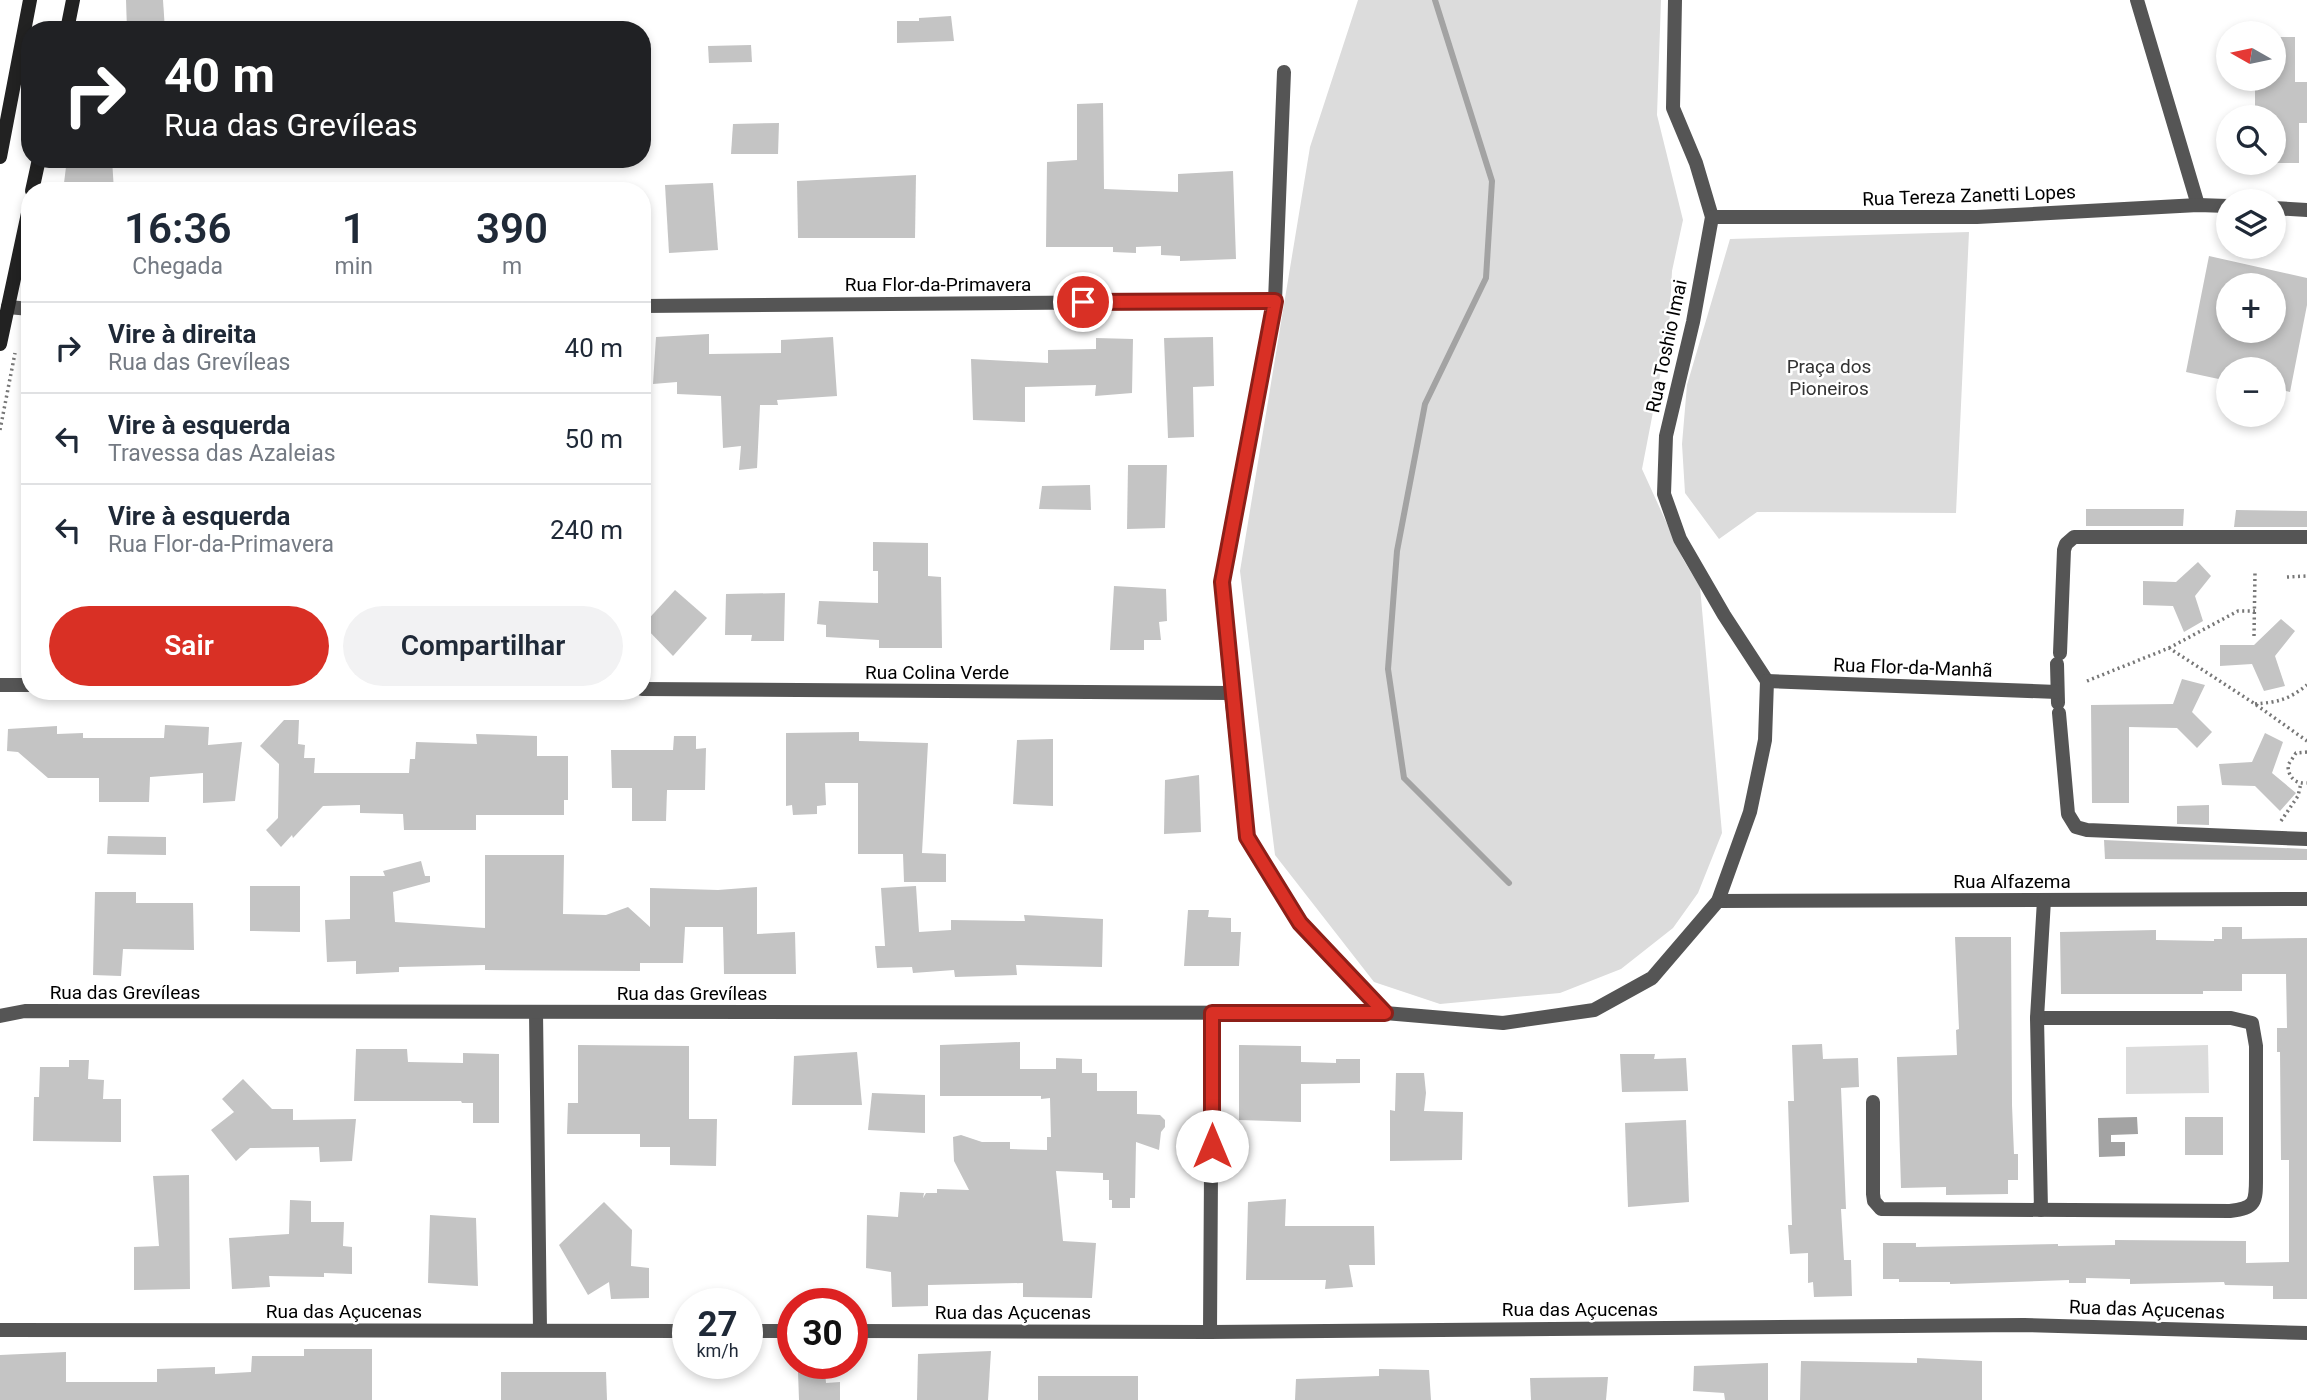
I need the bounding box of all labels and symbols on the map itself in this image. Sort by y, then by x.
north arrow [2216,21,2286,91]
street label: Rua Tereza Zanetti Lopes [1862,180,2076,211]
pin [1053,272,1113,332]
street label: Rua Flor-da-Primavera [845,273,1031,296]
street label: Rua Toshio Imai [1641,278,1692,415]
park label: Praça dos Pioneiros [1787,355,1871,400]
street label: Rua Flor-da-Manhã [1833,653,1993,682]
street label: Rua Colina Verde [865,661,1009,684]
street label: Rua Alfazema [1953,870,2071,893]
street label: Rua das Grevíleas [50,981,200,1004]
street label: Rua das Grevíleas [617,982,767,1005]
position arrow [1175,1109,1249,1183]
speed limit sign: 30 [777,1288,868,1379]
street label: Rua das Açucenas [2068,1295,2225,1324]
street label: Rua das Açucenas [1502,1298,1658,1321]
street label: Rua das Açucenas [266,1300,422,1323]
street label: Rua das Açucenas [935,1301,1091,1324]

